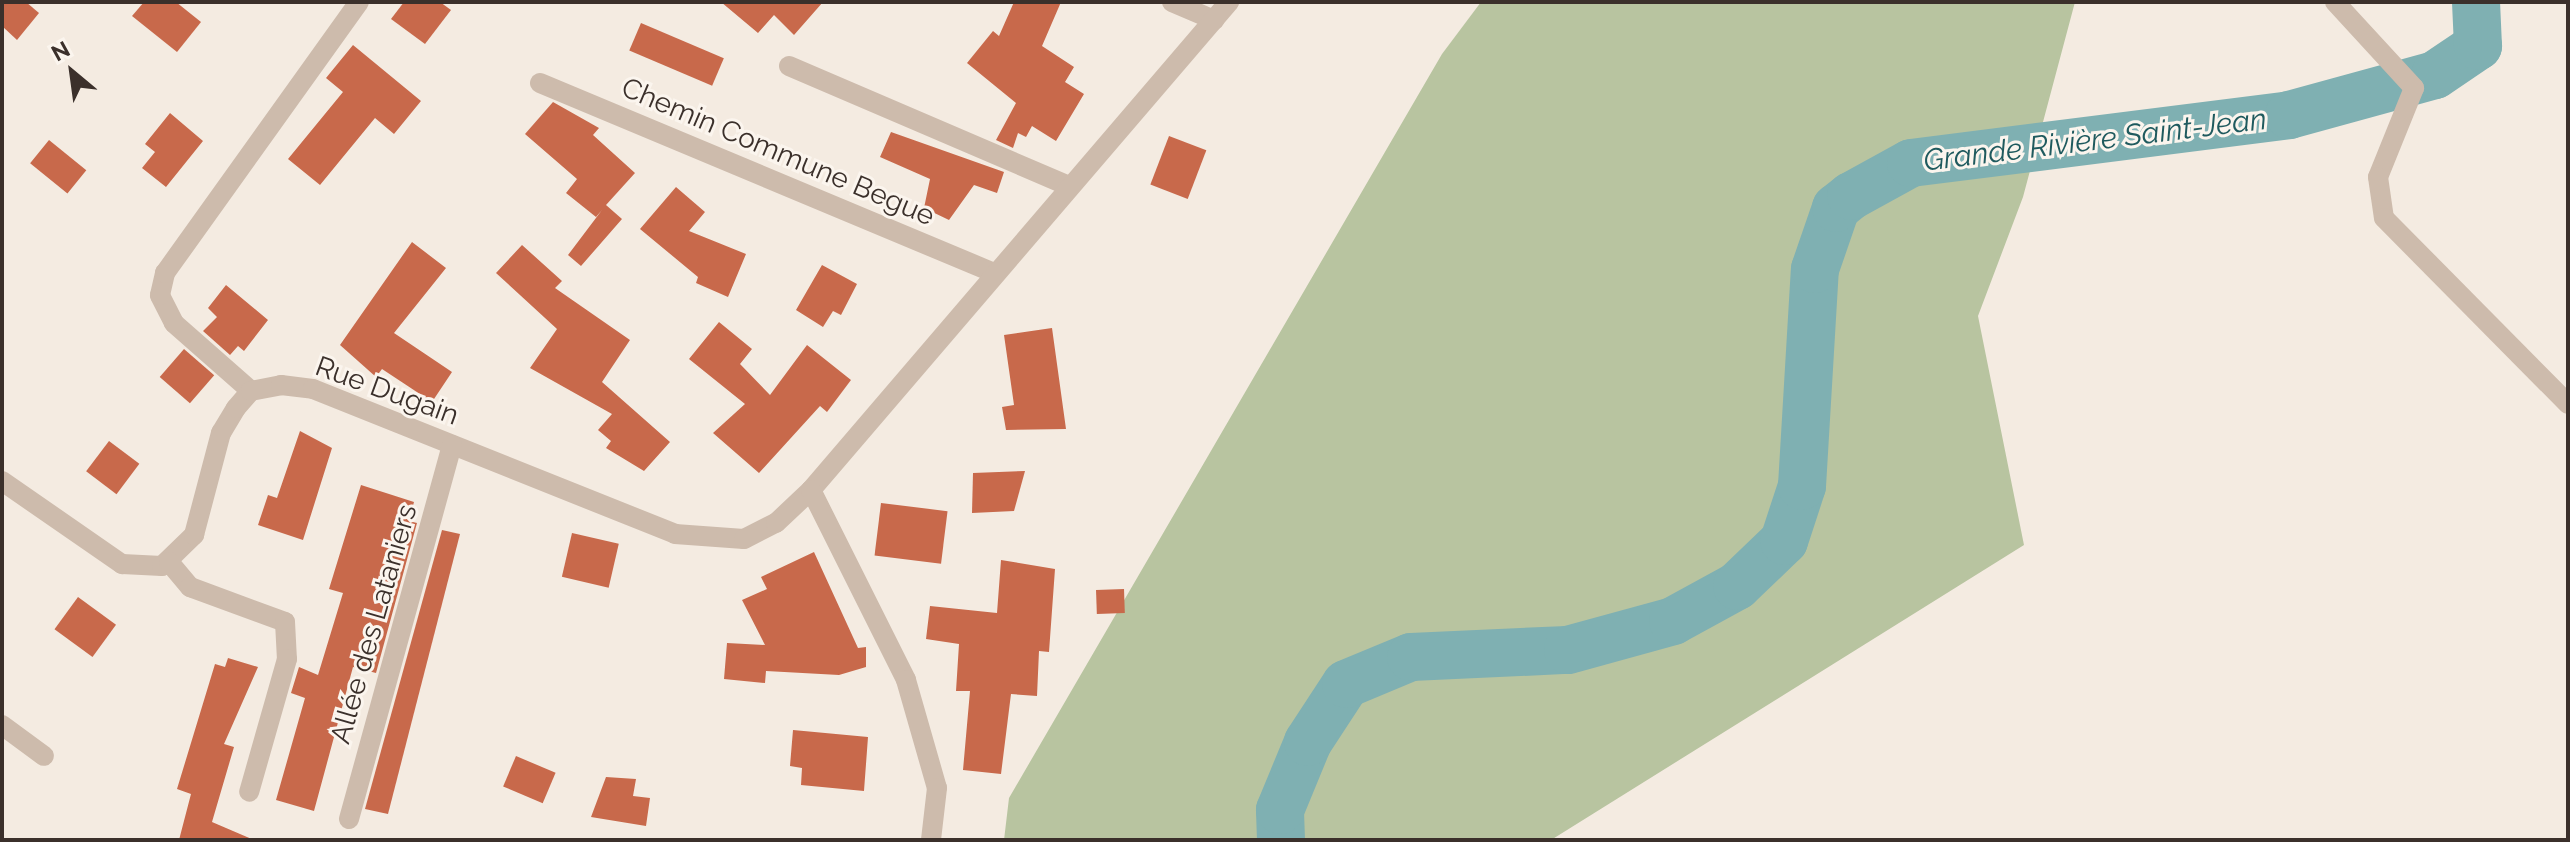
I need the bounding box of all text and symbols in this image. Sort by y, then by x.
north arrow [32,32,112,112]
text: N [47,36,74,66]
street label: Chemin Commune Begue [617,71,939,233]
water label: Grande Rivière Saint-Jean [1921,101,2269,179]
street label: Rue Dugain [311,350,463,432]
street label: Allée des Lataniers [324,501,424,747]

